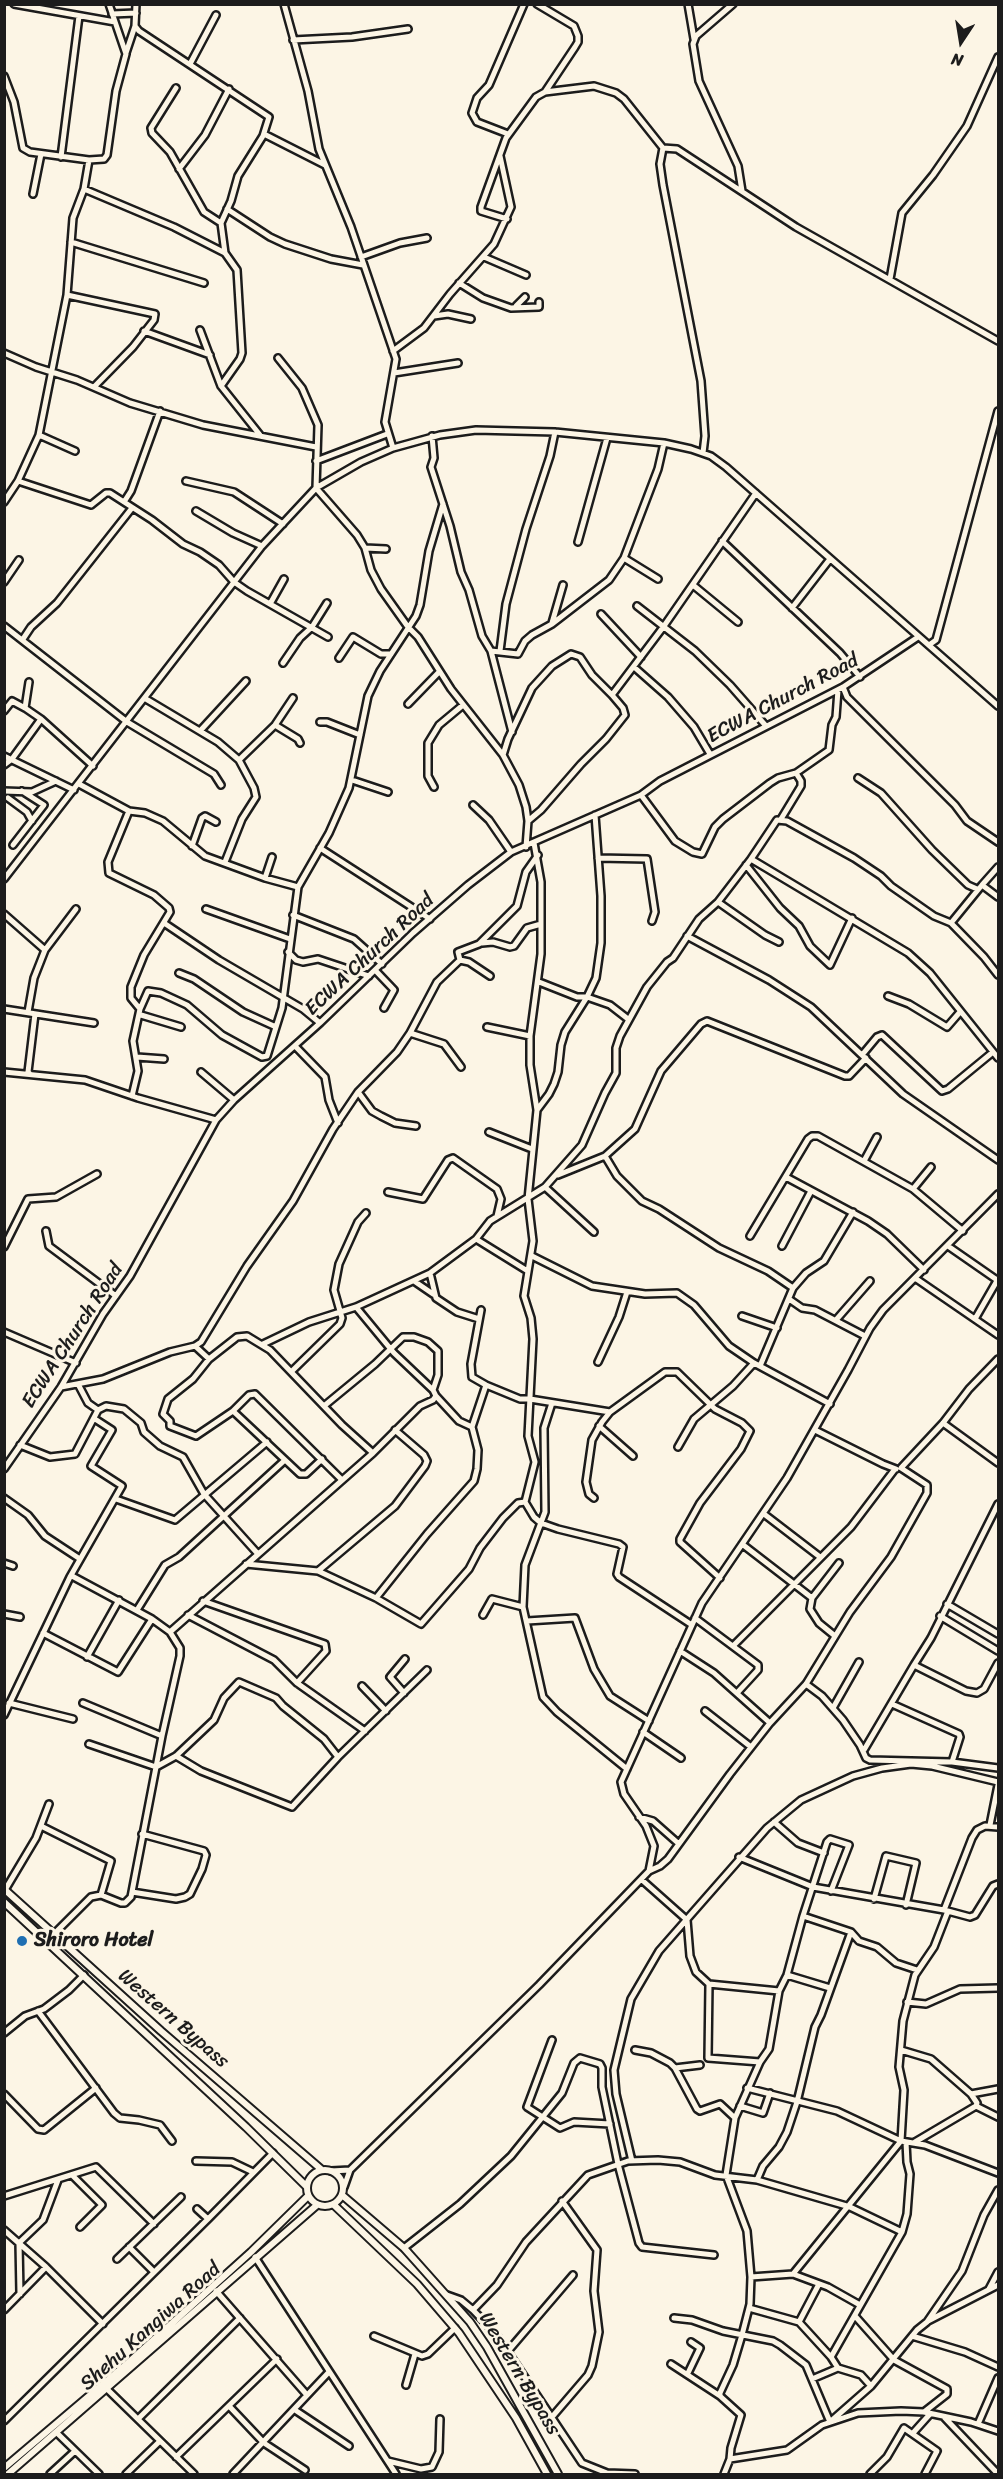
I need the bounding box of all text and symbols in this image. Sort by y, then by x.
north arrow [931,12,991,72]
text: N [949,45,966,75]
street label: ECWA Church Road [703,649,863,749]
street label: ECWA Church Road [300,889,440,1021]
street label: ECWA Church Road [17,1259,129,1413]
place label: Shiroro Hotel [34,1929,153,1953]
marker: Shiroro Hotel [15,1934,29,1948]
street label: Western Bypass [113,1964,233,2074]
street label: Shehu Kangiwa Road [76,2258,226,2396]
street label: Western Bypass [473,2308,565,2440]

